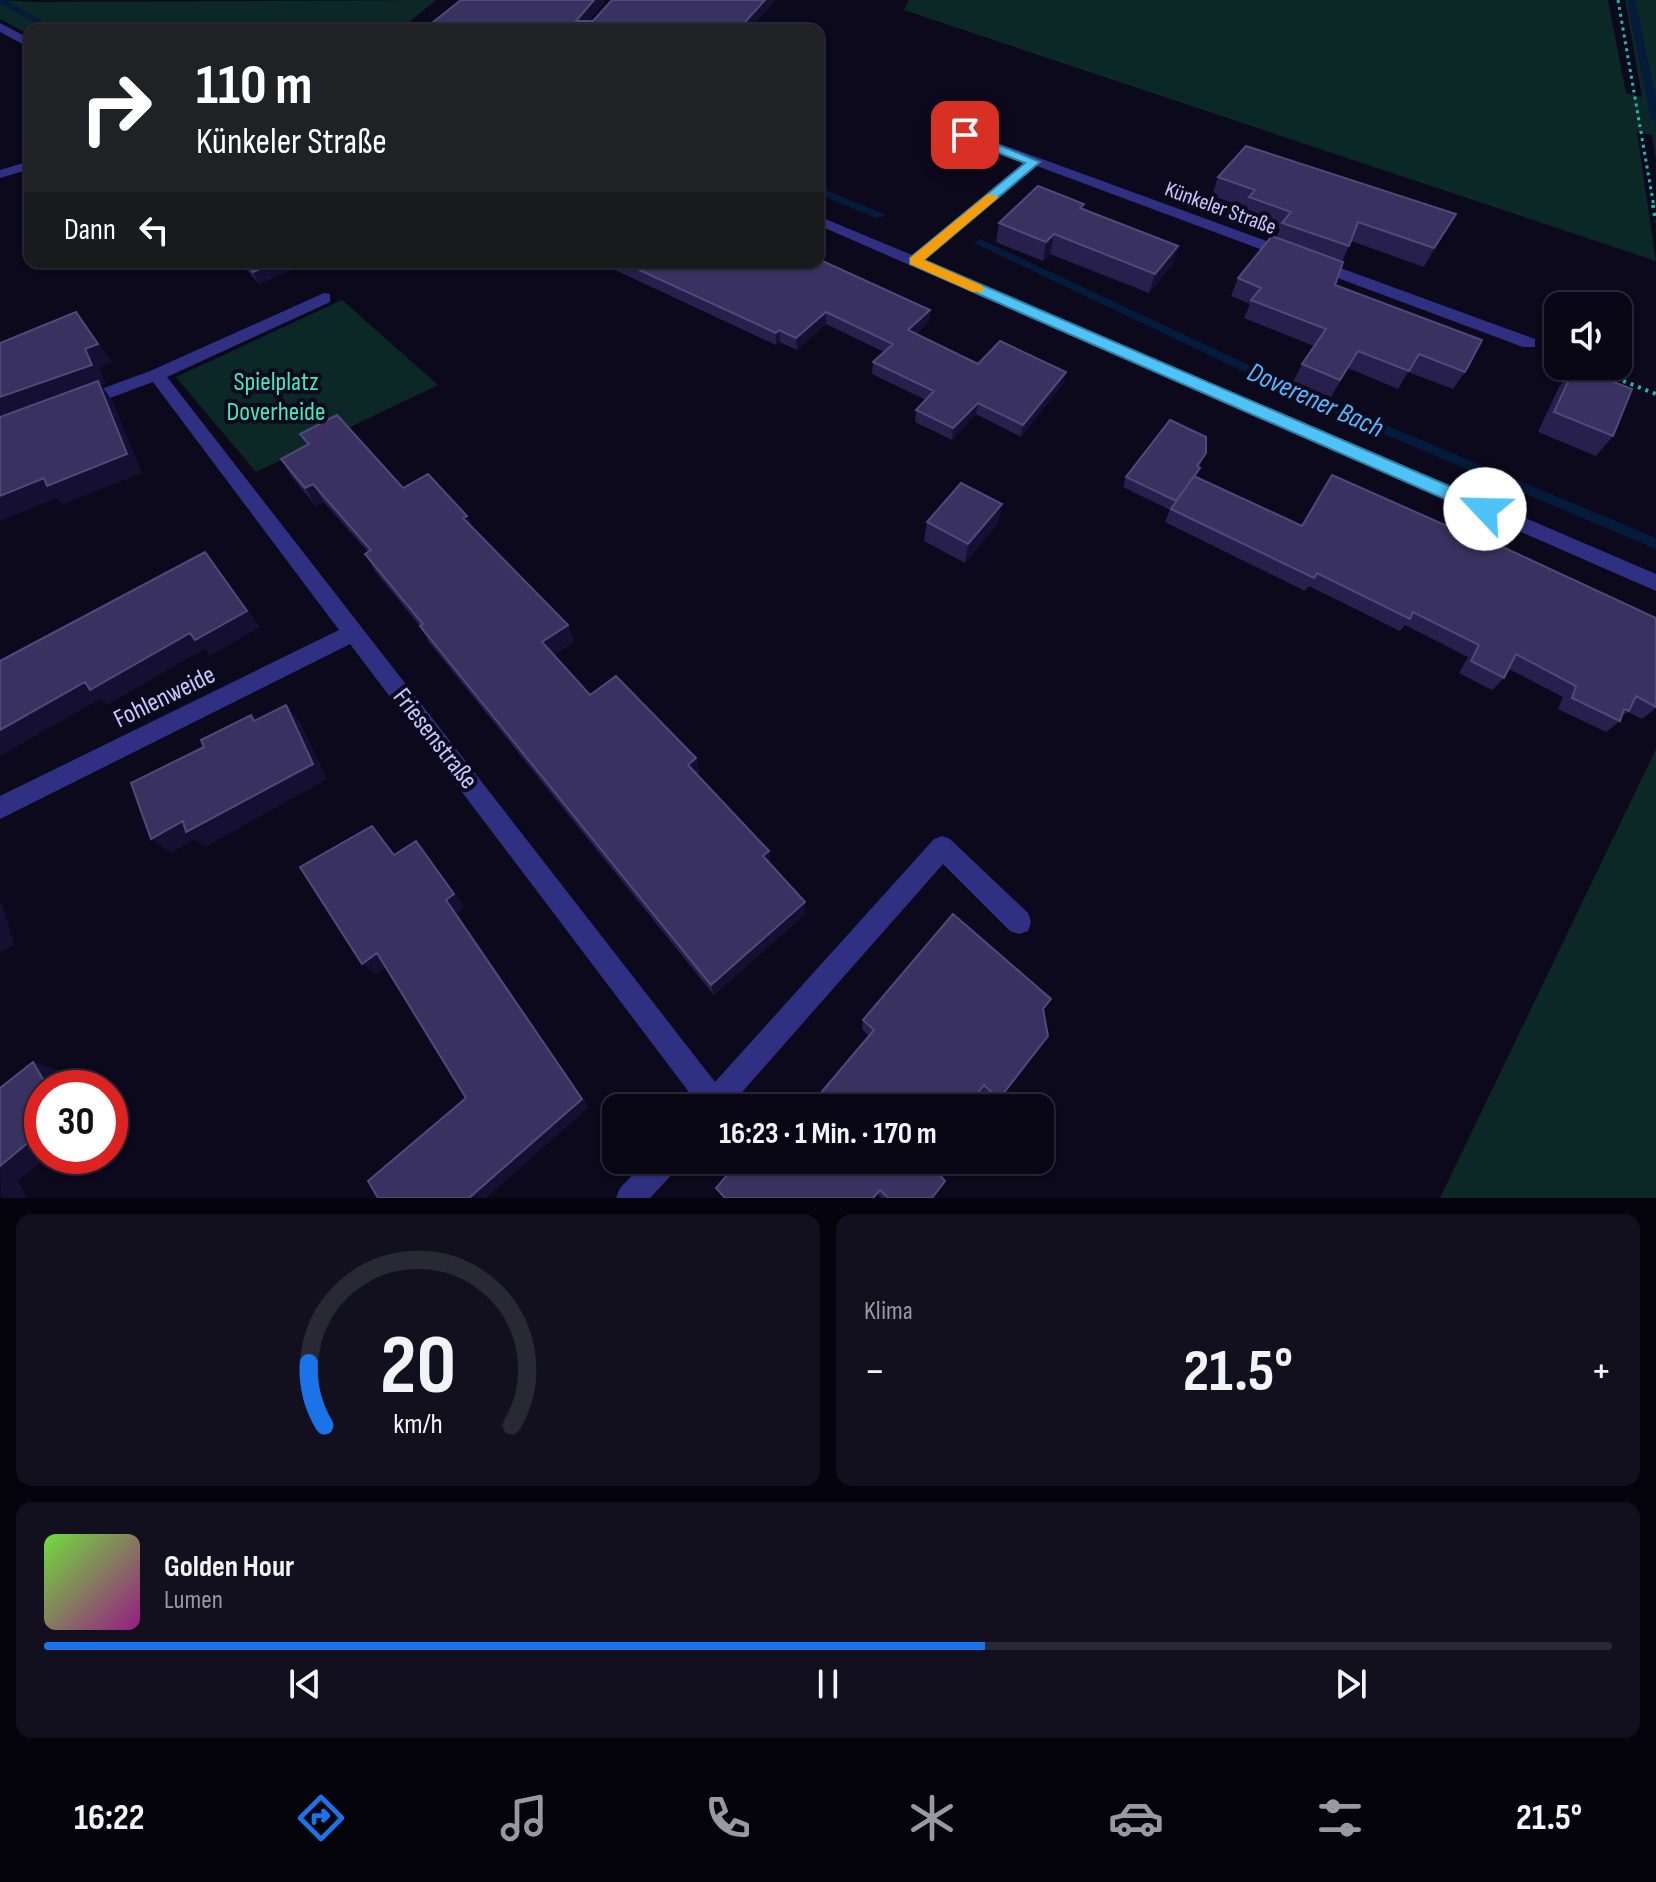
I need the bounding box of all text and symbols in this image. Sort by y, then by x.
text: 110 m [196,53,312,120]
icon: right [64,56,168,160]
pin [931,101,999,169]
icon: arrive [943,113,987,157]
text: Künkeler Straße [196,121,387,164]
street label: Künkeler Straße [1161,176,1280,241]
icon: left [132,208,176,252]
text: Dann [64,212,116,248]
map controls [1544,292,1632,380]
button: sound [1544,292,1632,380]
water label: Doverener Bach [1242,356,1389,445]
park label: Spielplatz Doverheide [227,367,325,428]
position arrow [1443,467,1527,551]
street label: Fohlenweide [109,660,220,735]
street label: Friesenstraße [386,682,484,795]
speed limit sign: 30 [24,1070,128,1174]
text: 16:23 · 1 Min. · 170 m [719,1116,937,1152]
text: Klima [864,1296,913,1327]
text: 20 [380,1317,456,1417]
text: 21.5° [1183,1336,1293,1408]
text: − [864,1345,886,1398]
text: + [1590,1345,1612,1398]
text: km/h [393,1407,443,1442]
text: Golden Hour [164,1549,294,1585]
text: Lumen [164,1585,223,1616]
icon: previous [283,1662,327,1706]
icon: pause [806,1662,850,1706]
icon: next [1329,1662,1373,1706]
icon: directions [293,1790,349,1846]
icon: music [496,1790,552,1846]
icon: phone [700,1790,756,1846]
icon: climate [904,1790,960,1846]
icon: car [1108,1790,1164,1846]
icon: filters [1312,1790,1368,1846]
text: 16:22 [74,1797,145,1840]
text: 21.5° [1516,1797,1582,1840]

